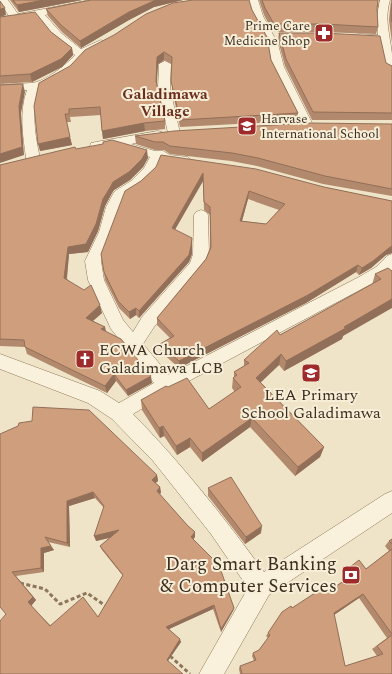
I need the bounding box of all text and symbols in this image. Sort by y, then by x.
place label: Prime Care Medicine Shop [224,16,310,51]
pharmacy icon: Prime Care Medicine Shop [313,22,335,44]
district label: Galadimawa Village [122,83,208,123]
place label: Harvase International School [261,109,379,144]
school or university icon: Harvase International School [236,115,258,137]
place label: ECWA Church Galadimawa LCB [99,338,223,380]
church icon: ECWA Church Galadimawa LCB [74,348,96,370]
school or university icon: LEA Primary School Galadimawa [300,362,322,384]
place label: LEA Primary School Galadimawa [241,383,381,425]
place label: Darg Smart Banking & Computer Services [160,550,337,601]
bank icon: Darg Smart Banking & Computer Services [340,564,362,586]

